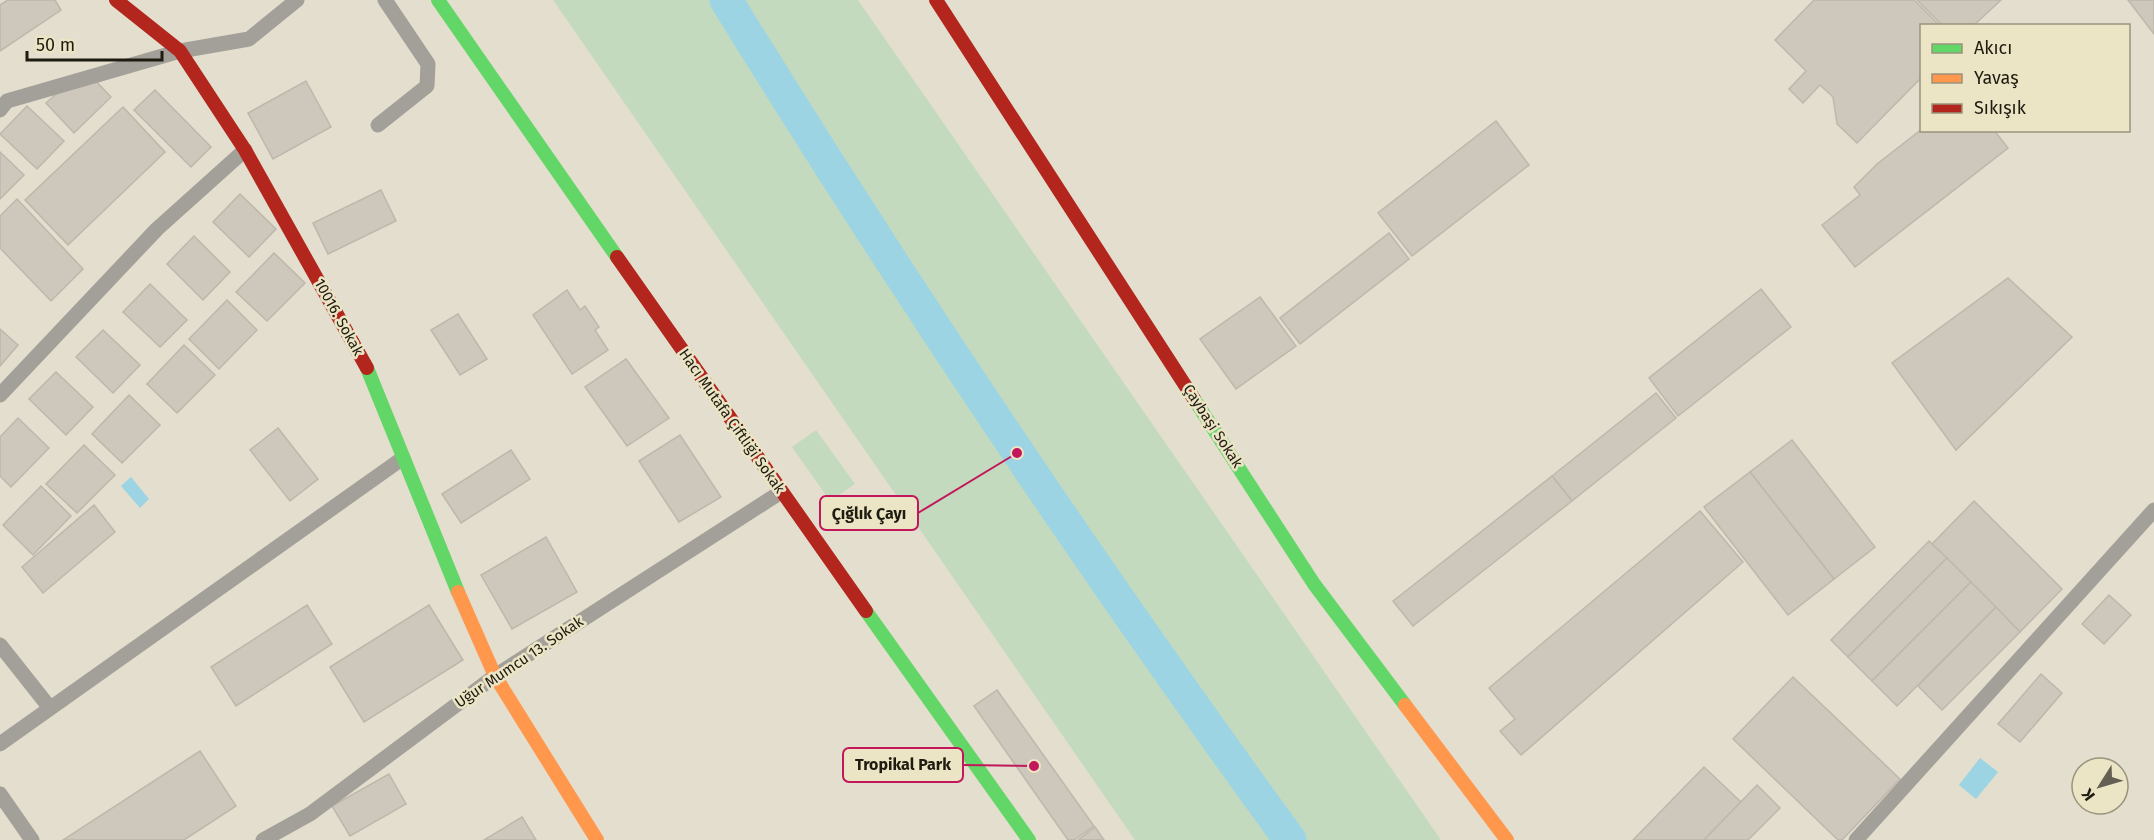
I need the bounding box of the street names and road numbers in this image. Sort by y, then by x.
street label: 10016. Sokak [310,275,368,359]
street label: Hacı Mutafa Çiftliği Sokak [675,345,789,497]
street label: Çaybaşi Sokak [1179,381,1247,471]
street label: Uğur Mumcu 13. Sokak [451,612,587,712]

